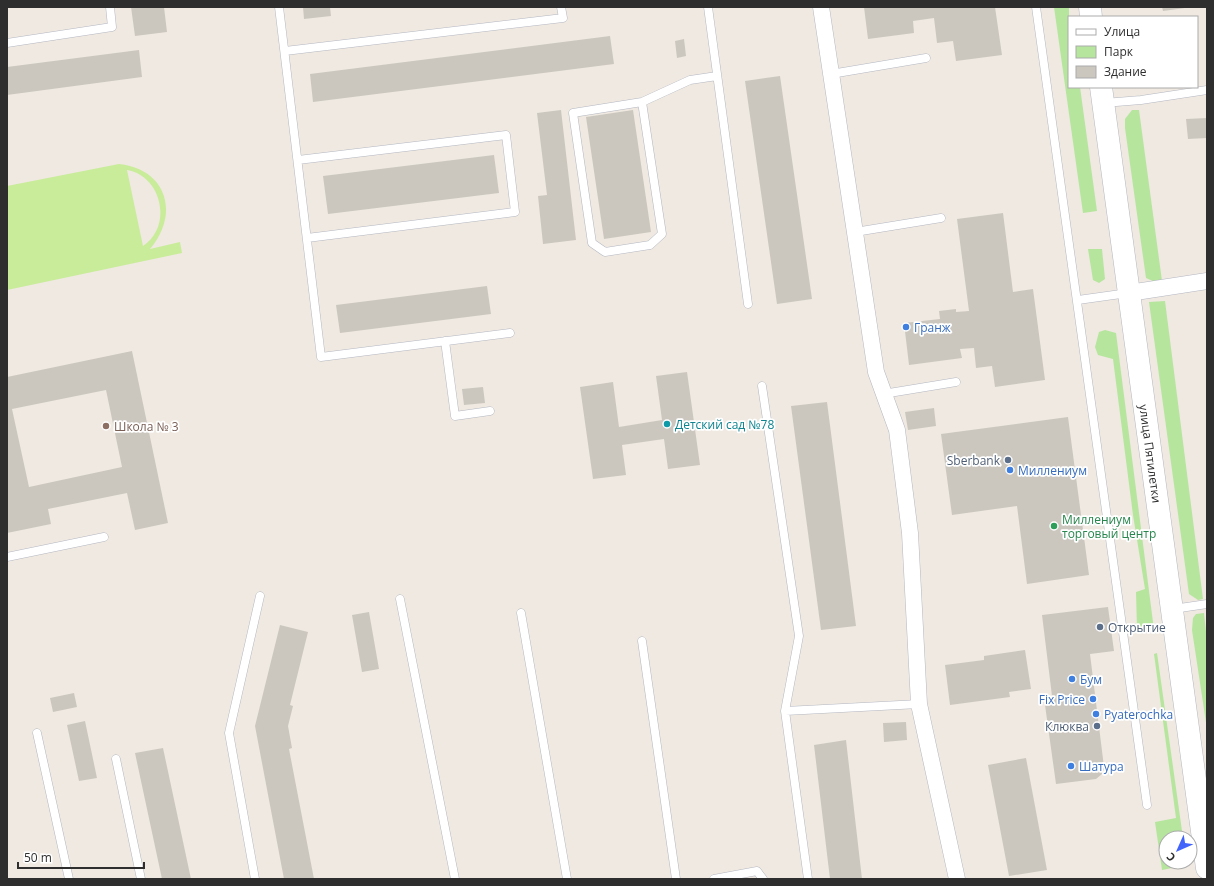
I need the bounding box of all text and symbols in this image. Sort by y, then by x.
legend [1068,16,1198,88]
text: Улица [1104,23,1140,40]
text: Парк [1104,43,1134,60]
text: Здание [1104,63,1147,80]
place label: Гранж [914,319,951,336]
marker: Гранж [901,322,911,332]
street label: улица Пятилетки [1136,403,1166,504]
place label: Детский сад №78 [675,416,774,433]
place label: Школа № 3 [114,418,179,435]
marker: Детский сад №78 [662,419,672,429]
marker: Школа № 3 [101,421,111,431]
place label: Sberbank [947,452,1001,469]
marker: Sberbank [1003,455,1013,465]
place label: Миллениум [1018,462,1087,479]
marker: Миллениум [1005,465,1015,475]
place label: Миллениум торговый центр [1062,511,1156,542]
marker: Миллениум торговый центр [1049,521,1059,531]
place label: Открытие [1108,619,1166,636]
marker: Открытие [1095,622,1105,632]
place label: Бум [1080,671,1102,688]
marker: Бум [1067,674,1077,684]
place label: Fix Price [1039,691,1085,708]
marker: Fix Price [1088,694,1098,704]
place label: Pyaterochka [1104,706,1173,723]
marker: Pyaterochka [1091,709,1101,719]
place label: Клюква [1045,718,1089,735]
marker: Клюква [1092,721,1102,731]
place label: Шатура [1079,758,1124,775]
marker: Шатура [1066,761,1076,771]
north arrow [1158,830,1198,870]
scale bar [18,844,144,870]
text: 50 m [24,849,52,866]
text: С [1163,850,1178,865]

